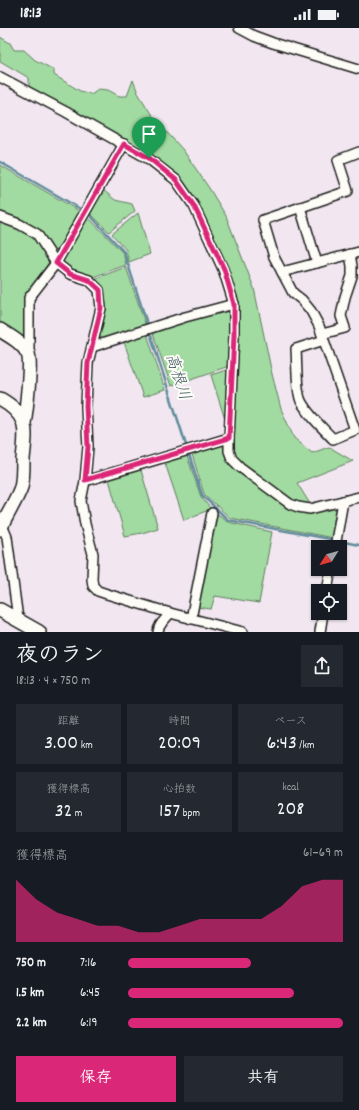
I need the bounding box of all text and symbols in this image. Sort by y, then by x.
text: 18:13 [20,3,42,25]
pin [132,117,166,158]
icon: arrive [138,123,160,145]
water label: 高根川 [159,351,195,403]
north arrow [311,540,347,576]
map controls [311,540,347,620]
button: locate [311,584,347,620]
text: 夜のラン [16,641,104,672]
button: share [301,645,343,687]
text: 18:13 · 4 × 750 m [16,672,90,691]
text: 距離 [58,714,80,730]
text: 時間 [169,714,191,730]
text: ペース [274,714,307,730]
text: 3.00 [44,730,78,758]
text: 20:09 [158,730,201,758]
text: 6:43 [266,730,297,758]
text: km [78,738,93,754]
text: /km [297,738,315,754]
text: kcal [282,780,299,796]
text: 獲得標高 [47,782,91,798]
text: 心拍数 [163,782,196,798]
text: 208 [277,796,304,824]
text: 32 [55,798,72,826]
text: 157 [159,798,180,826]
text: m [72,806,82,822]
text: bpm [180,806,200,822]
text: 61–69 m [303,844,343,863]
text: 獲得標高 [16,847,68,866]
text: 750 m [16,954,46,973]
text: 7:16 [80,954,96,973]
text: 1.5 km [16,984,44,1003]
text: 6:45 [80,984,100,1003]
text: 2.2 km [16,1014,47,1033]
text: 6:19 [80,1014,97,1033]
button: 保存 [16,1056,176,1102]
button: 共有 [184,1056,343,1102]

